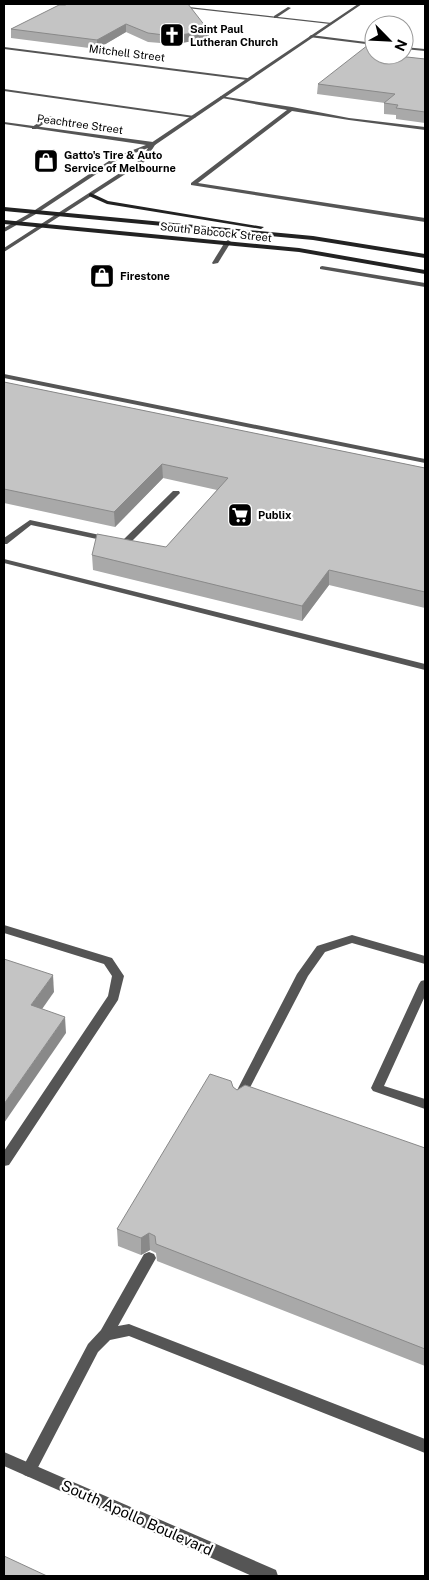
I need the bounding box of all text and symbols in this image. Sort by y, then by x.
north arrow [364,15,414,65]
church icon: Saint Paul Lutheran Church [159,22,185,48]
place label: Saint Paul Lutheran Church [190,23,278,48]
text: N [391,37,410,54]
street label: Mitchell Street [88,42,166,64]
street label: Peachtree Street [36,112,124,136]
shop icon: Gatto's Tire & Auto Service of Melbourne [33,148,59,174]
place label: Gatto's Tire & Auto Service of Melbourne [64,149,176,174]
street label: South Babcock Street [160,220,272,244]
shop icon: Firestone [89,263,115,289]
place label: Firestone [120,270,170,282]
supermarket icon: Publix [227,502,253,528]
place label: Publix [258,509,292,521]
street label: South Apollo Boulevard [59,1476,216,1559]

